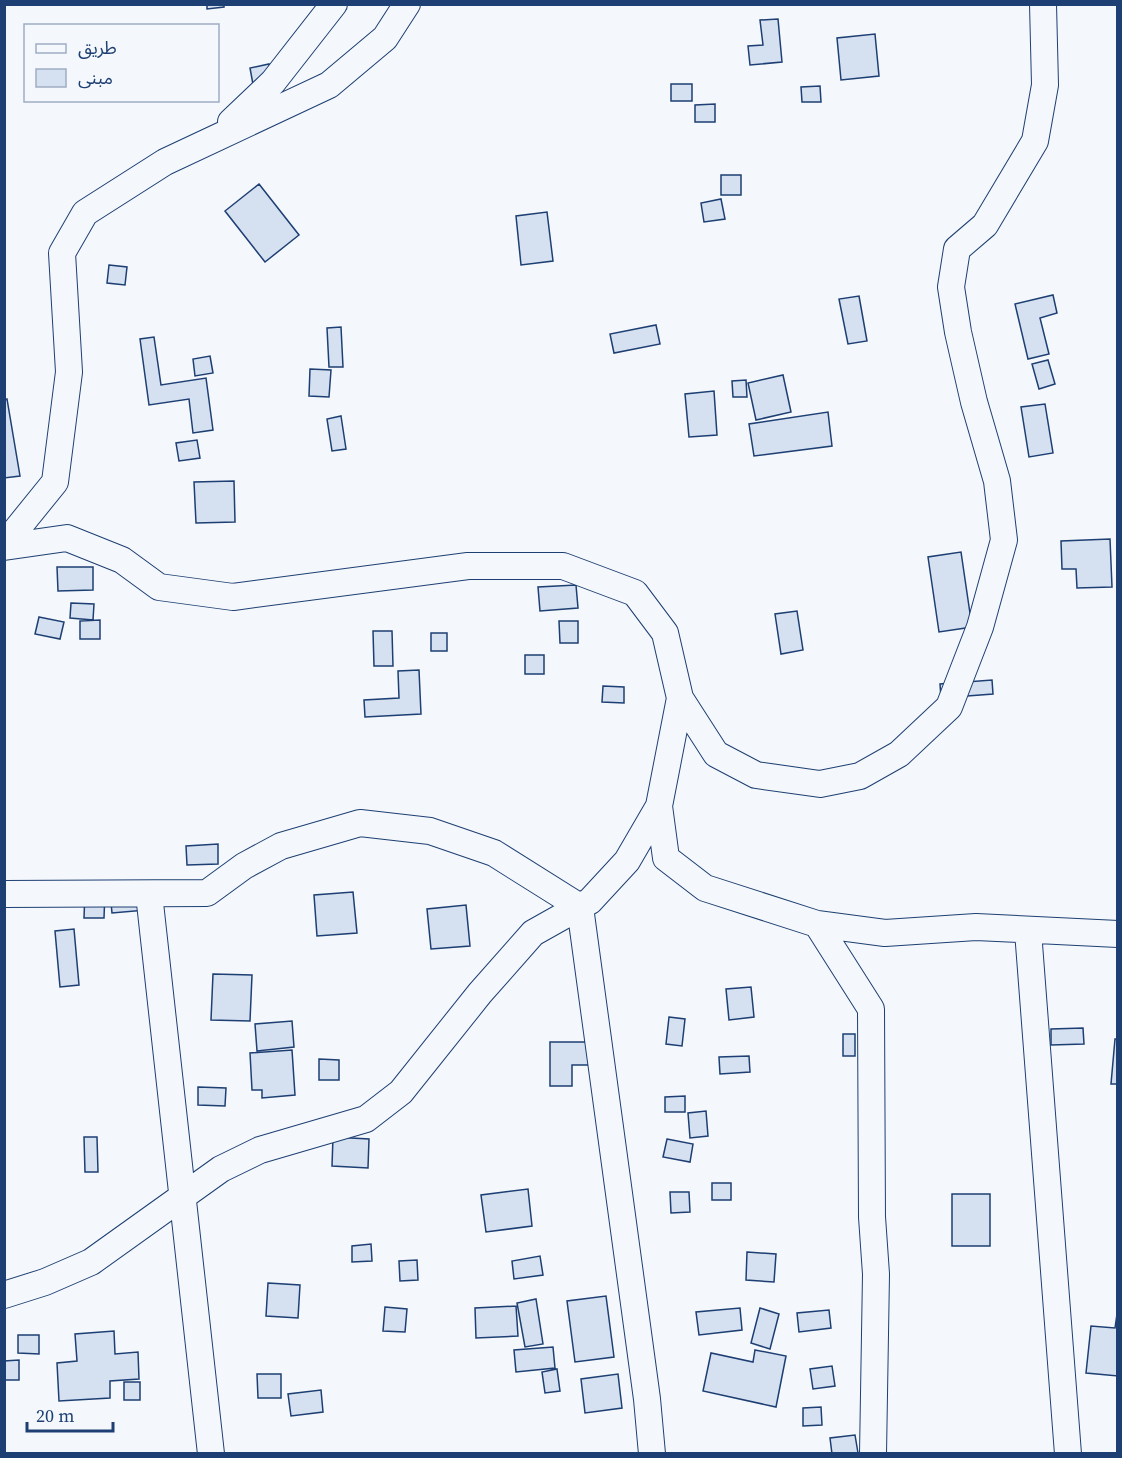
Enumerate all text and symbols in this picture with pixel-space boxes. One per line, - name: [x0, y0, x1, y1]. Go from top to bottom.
- legend: [24, 24, 219, 102]
- text: طريق: [78, 35, 117, 60]
- text: مبنى: [78, 65, 113, 90]
- scale bar: [27, 1395, 112, 1433]
- text: 20 m: [36, 1403, 74, 1428]

